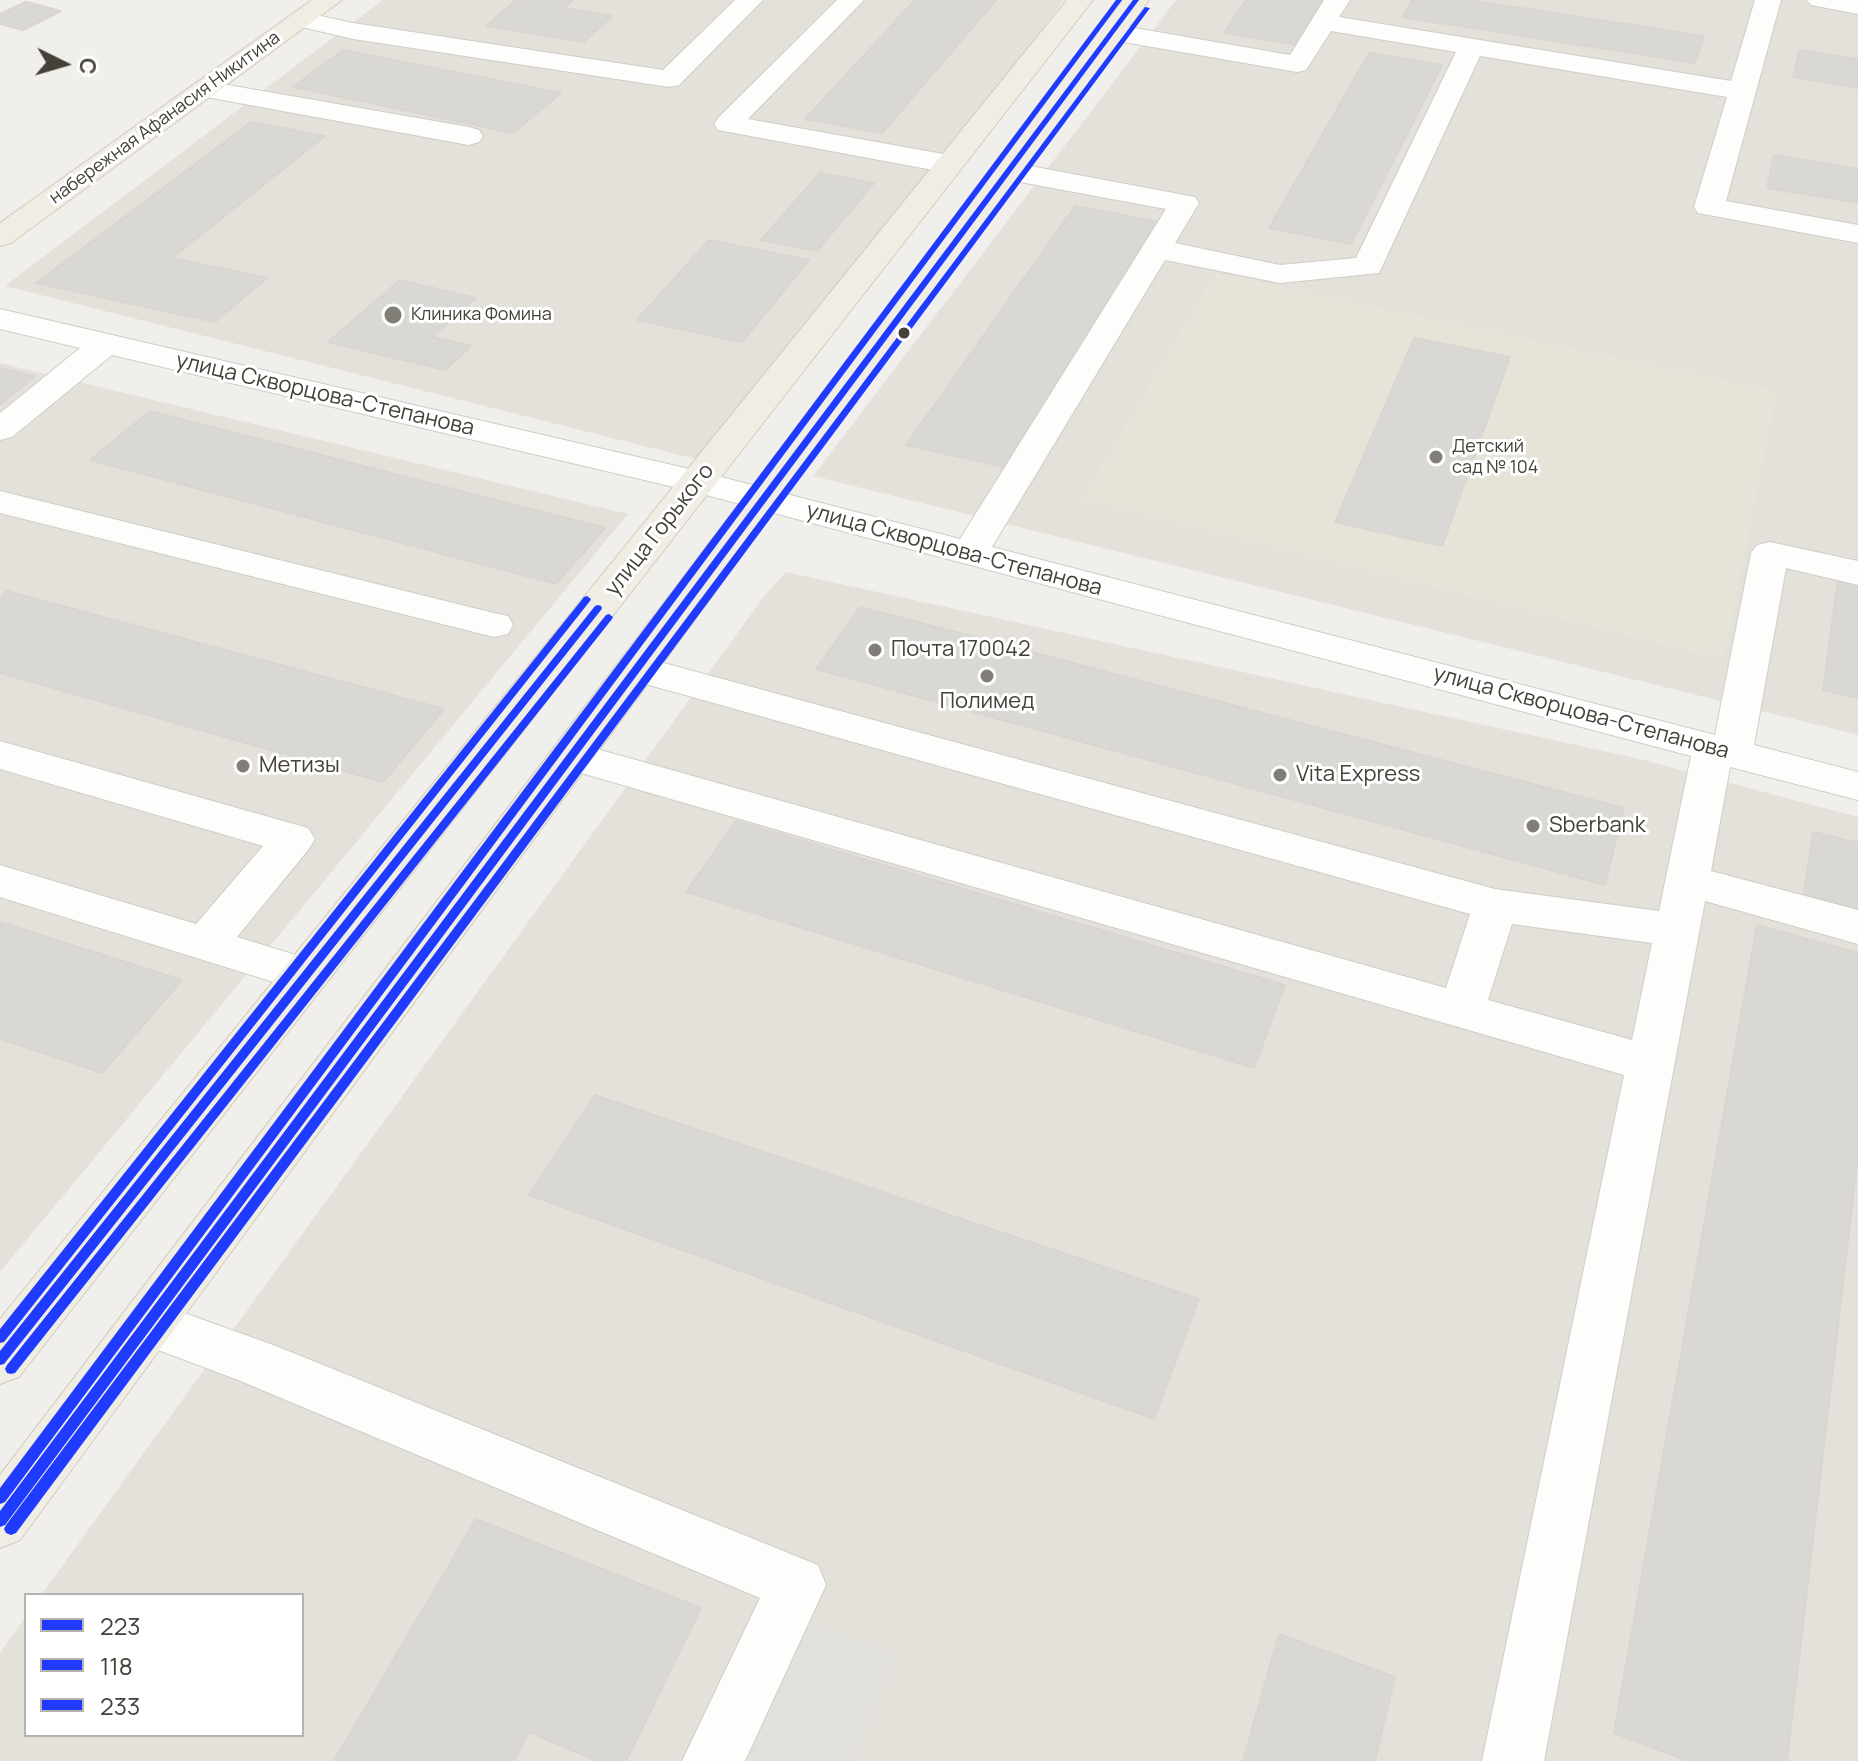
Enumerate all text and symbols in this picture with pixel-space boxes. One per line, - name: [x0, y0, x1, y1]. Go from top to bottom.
- north arrow: [24, 24, 104, 104]
- street label: набережная Афанасия Никитина: [46, 27, 284, 209]
- text: С: [72, 57, 104, 75]
- marker: Клиника Фомина: [382, 304, 404, 326]
- place label: Клиника Фомина: [411, 304, 552, 326]
- unlabelled marker: [896, 325, 912, 341]
- street label: улица Скворцова-Степанова: [173, 348, 477, 442]
- place label: Детский сад № 104: [1452, 436, 1538, 478]
- marker: Детский сад № 104: [1427, 448, 1445, 466]
- street label: улица Горького: [600, 458, 720, 602]
- street label: улица Скворцова-Степанова: [803, 498, 1105, 602]
- place label: Почта 170042: [891, 637, 1030, 663]
- marker: Почта 170042: [866, 641, 884, 659]
- street label: улица Скворцова-Степанова: [1430, 661, 1732, 765]
- marker: Полимед: [978, 667, 996, 685]
- place label: Полимед: [940, 689, 1034, 715]
- place label: Метизы: [259, 753, 340, 779]
- marker: Метизы: [234, 757, 252, 775]
- place label: Vita Express: [1296, 762, 1420, 788]
- marker: Vita Express: [1271, 766, 1289, 784]
- place label: Sberbank: [1549, 813, 1646, 839]
- marker: Sberbank: [1524, 817, 1542, 835]
- legend: [24, 1593, 304, 1737]
- text: 223: [100, 1609, 141, 1642]
- text: 118: [100, 1649, 133, 1682]
- text: 233: [100, 1689, 140, 1722]

